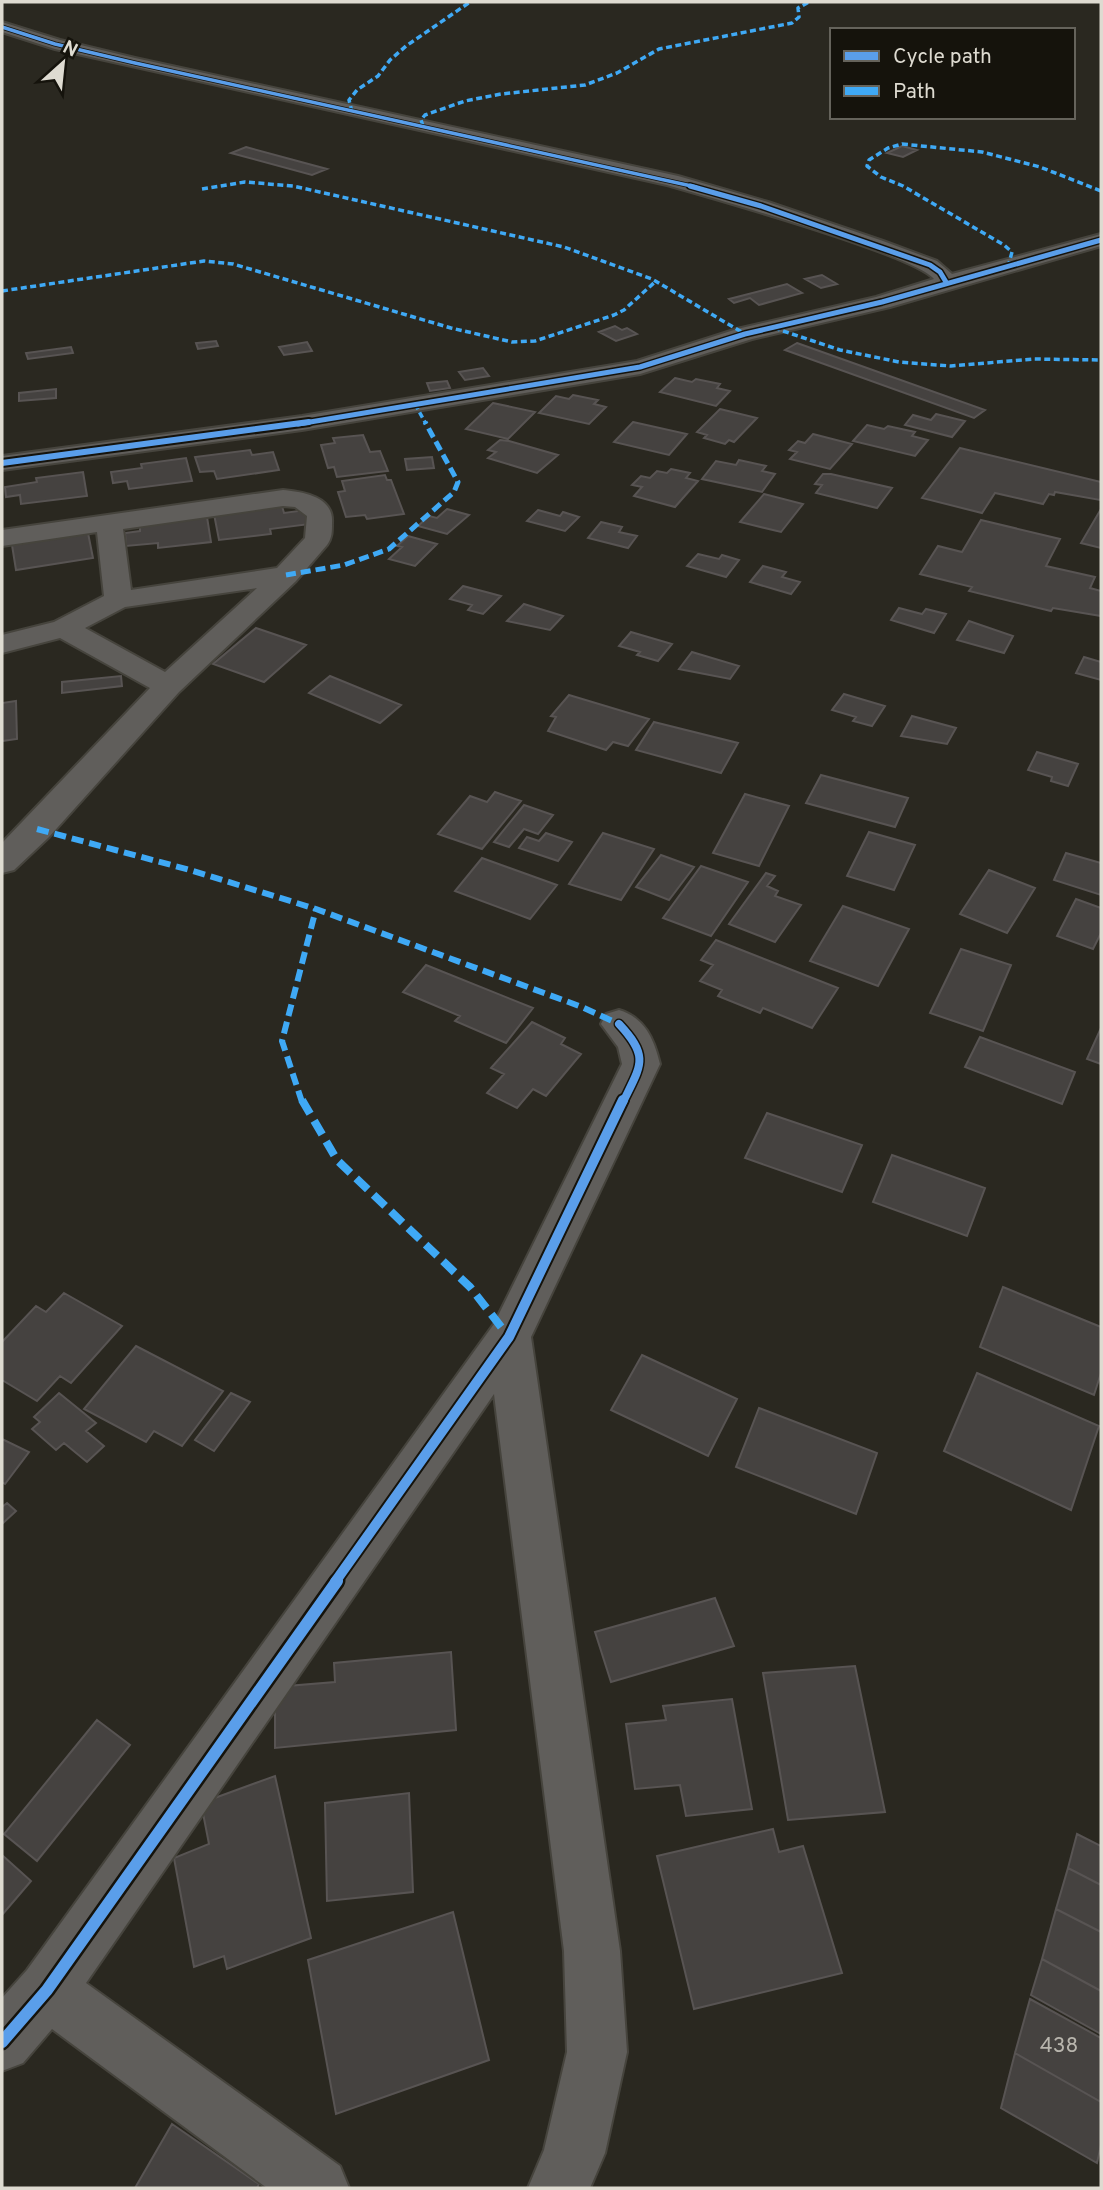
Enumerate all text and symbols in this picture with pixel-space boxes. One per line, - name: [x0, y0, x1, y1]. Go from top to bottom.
- north arrow: [28, 28, 98, 98]
- legend: [830, 28, 1075, 119]
- text: N: [58, 36, 81, 63]
- text: Cycle path: [893, 44, 992, 71]
- text: Path: [893, 79, 936, 106]
- house number: 438: [1040, 2033, 1078, 2060]

